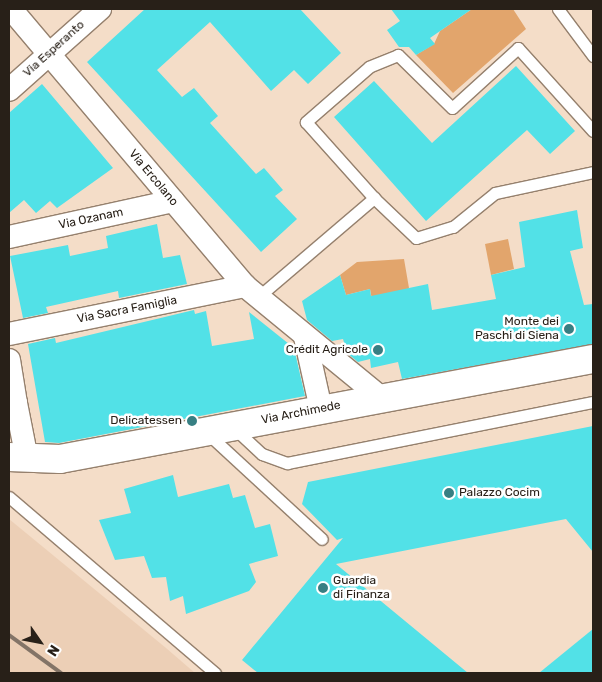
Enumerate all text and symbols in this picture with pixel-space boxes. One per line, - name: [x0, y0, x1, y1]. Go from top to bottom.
- street label: Via Esperanto: [20, 18, 88, 80]
- street label: Via Ercolano: [125, 147, 181, 209]
- street label: Via Ozanam: [57, 205, 125, 233]
- street label: Via Sacra Famiglia: [76, 293, 178, 327]
- place label: Monte dei Paschi di Siena: [475, 315, 559, 343]
- marker: Monte dei Paschi di Siena: [563, 323, 575, 335]
- place label: Crédit Agricole: [285, 343, 368, 357]
- marker: Crédit Agricole: [372, 344, 384, 356]
- street label: Via Archimede: [260, 398, 342, 428]
- place label: Delicatessen: [110, 414, 182, 428]
- marker: Delicatessen: [186, 415, 198, 427]
- place label: Palazzo Cocim: [459, 486, 540, 500]
- marker: Palazzo Cocim: [443, 487, 455, 499]
- place label: Guardia di Finanza: [333, 574, 390, 602]
- marker: Guardia di Finanza: [317, 582, 329, 594]
- north arrow: [15, 617, 65, 667]
- text: N: [43, 642, 63, 659]

